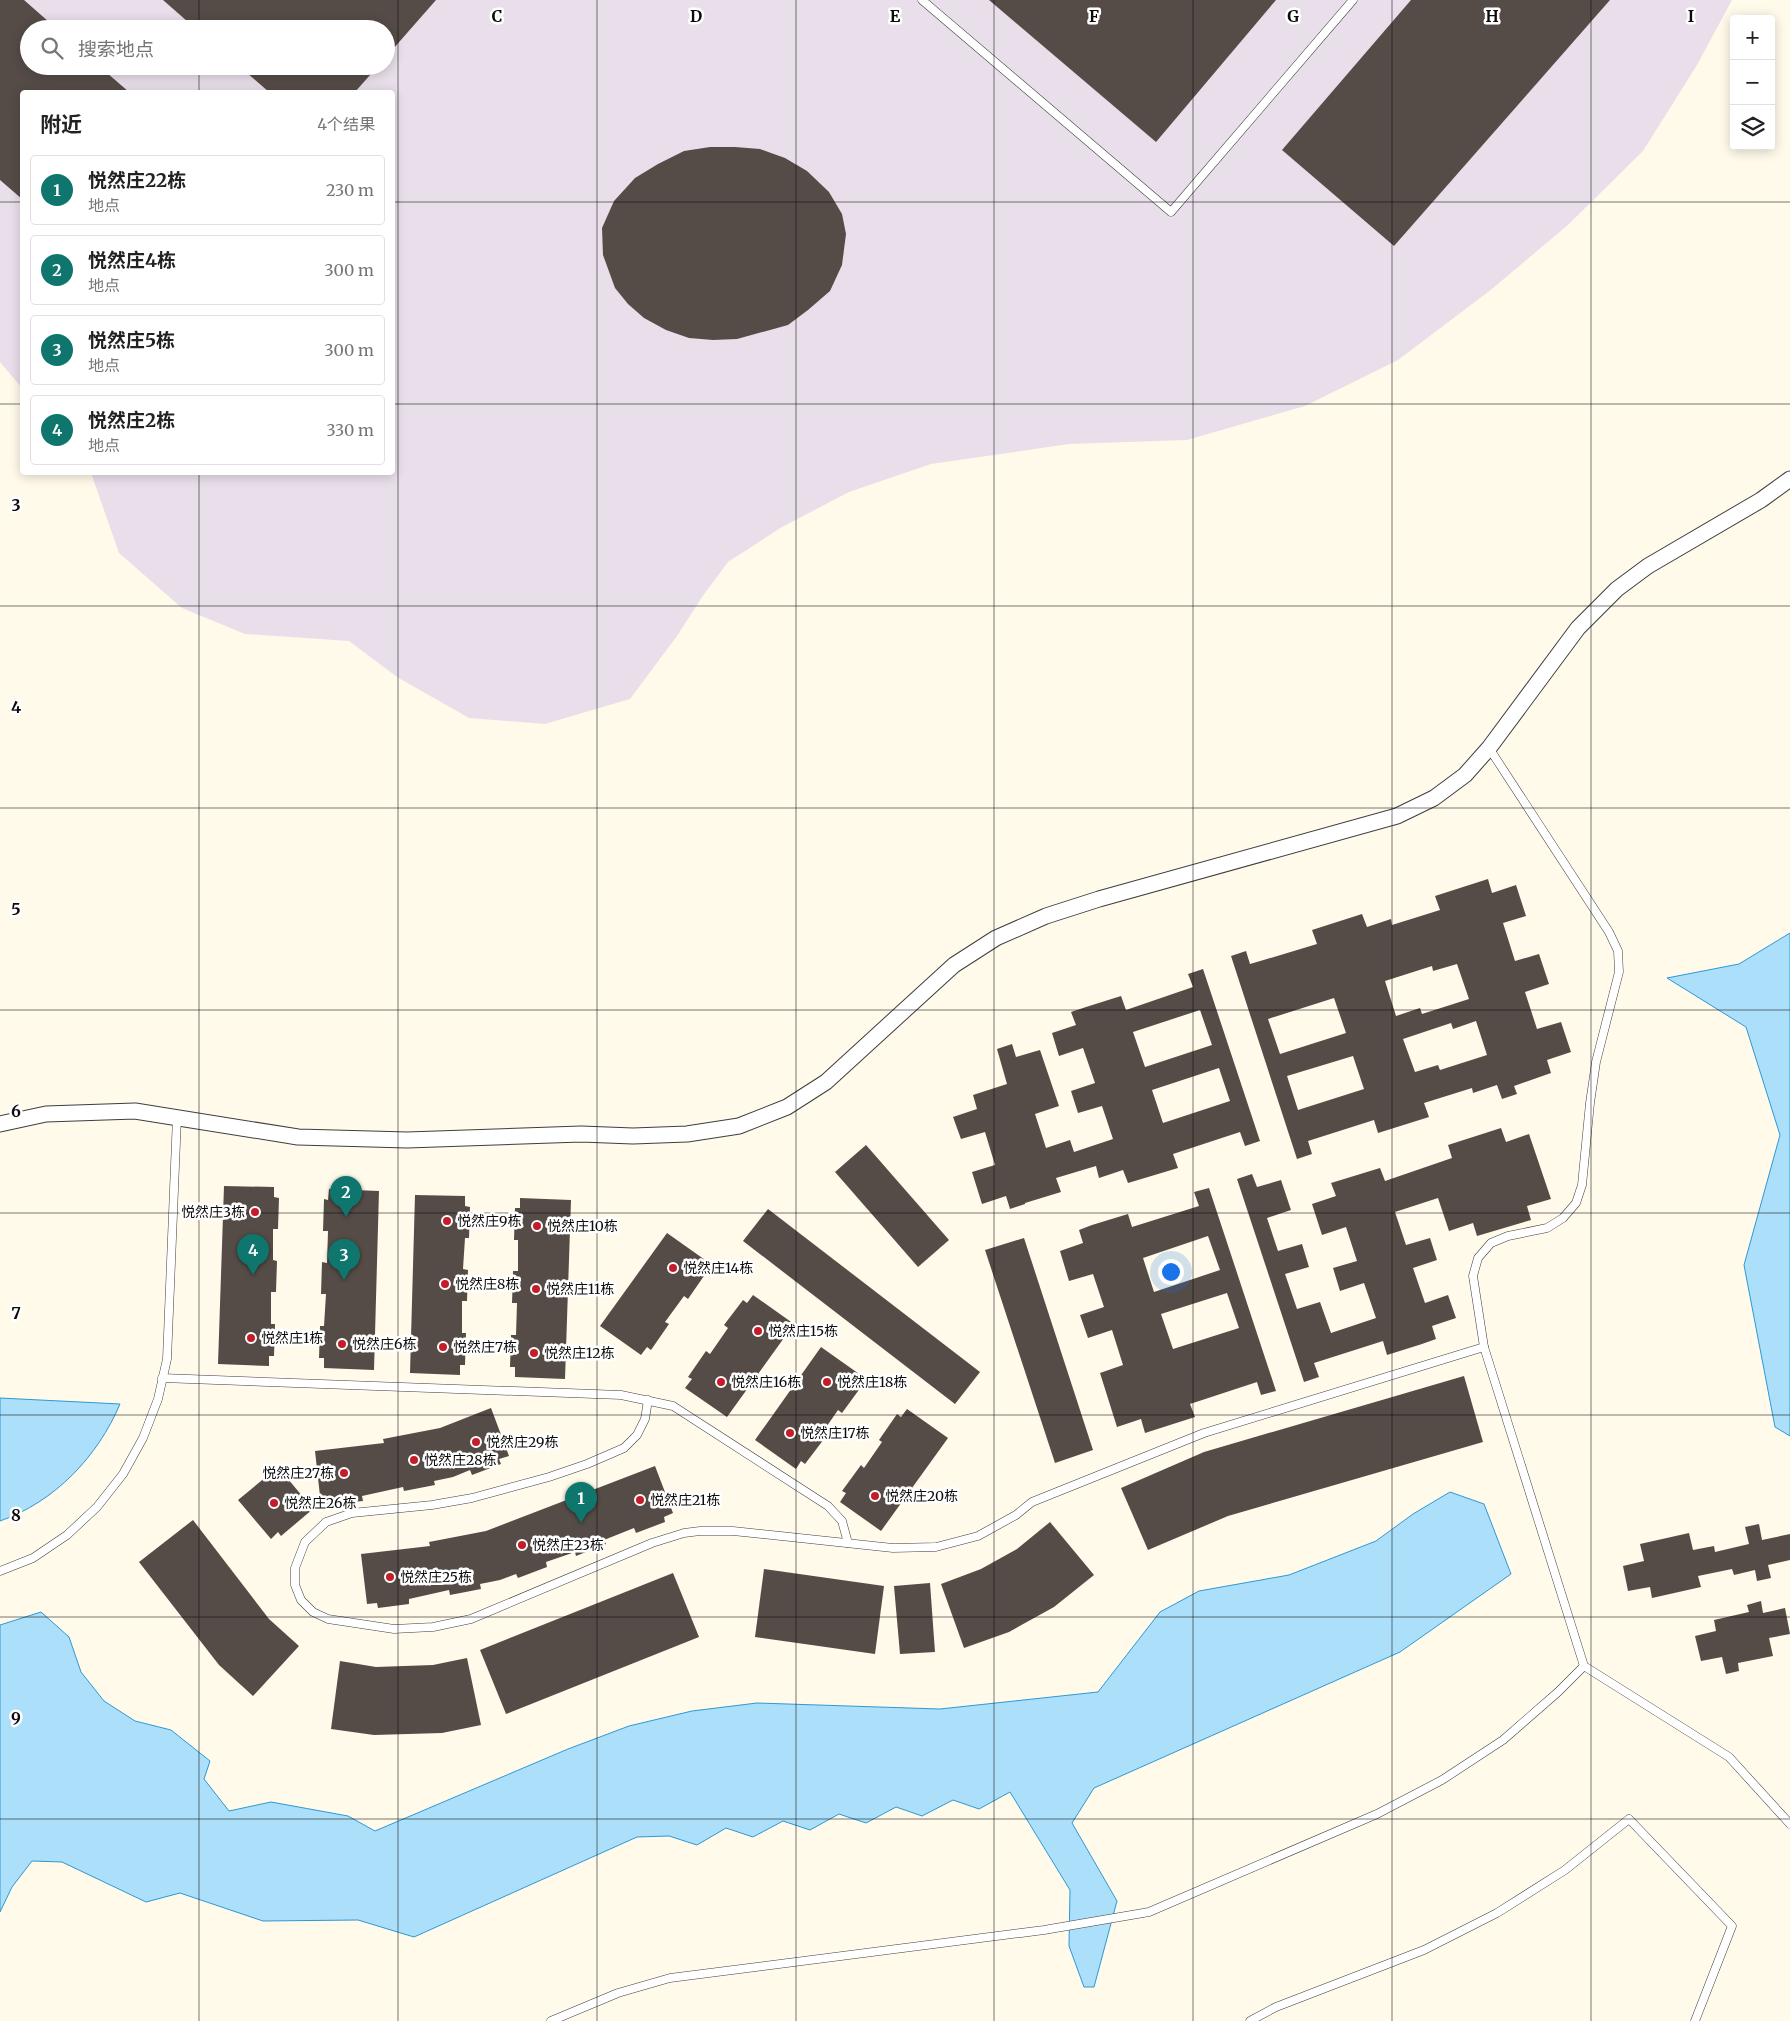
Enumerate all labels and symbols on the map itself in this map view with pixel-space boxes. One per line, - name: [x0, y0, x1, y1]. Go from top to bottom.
- text: C: [492, 6, 502, 26]
- text: D: [690, 6, 702, 26]
- text: E: [890, 6, 901, 26]
- text: F: [1089, 6, 1099, 26]
- text: G: [1287, 6, 1299, 26]
- text: H: [1485, 6, 1499, 26]
- text: I: [1688, 6, 1694, 26]
- text: 3: [11, 495, 21, 515]
- text: 4: [11, 697, 21, 717]
- text: 5: [11, 899, 21, 919]
- text: 6: [11, 1101, 21, 1121]
- pin: 2: [330, 1176, 362, 1217]
- place label: 悦然庄3栋: [181, 1203, 245, 1221]
- marker: 悦然庄3栋: [249, 1206, 261, 1218]
- place label: 悦然庄9栋: [457, 1212, 521, 1230]
- marker: 悦然庄9栋: [441, 1215, 453, 1227]
- place label: 悦然庄10栋: [547, 1217, 618, 1235]
- marker: 悦然庄10栋: [531, 1220, 543, 1232]
- pin: 4: [237, 1234, 269, 1275]
- pin: 3: [328, 1239, 360, 1280]
- place label: 悦然庄14栋: [683, 1259, 753, 1277]
- your location: [1158, 1259, 1184, 1285]
- marker: 悦然庄14栋: [667, 1262, 679, 1274]
- place label: 悦然庄8栋: [455, 1275, 519, 1293]
- marker: 悦然庄8栋: [439, 1278, 451, 1290]
- place label: 悦然庄11栋: [546, 1280, 614, 1298]
- marker: 悦然庄11栋: [530, 1283, 542, 1295]
- text: 7: [11, 1303, 21, 1323]
- place label: 悦然庄15栋: [768, 1322, 838, 1340]
- marker: 悦然庄15栋: [752, 1325, 764, 1337]
- place label: 悦然庄1栋: [261, 1329, 323, 1347]
- marker: 悦然庄1栋: [245, 1332, 257, 1344]
- place label: 悦然庄6栋: [352, 1335, 416, 1353]
- marker: 悦然庄6栋: [336, 1338, 348, 1350]
- place label: 悦然庄7栋: [453, 1338, 517, 1356]
- marker: 悦然庄7栋: [437, 1341, 449, 1353]
- place label: 悦然庄12栋: [544, 1344, 614, 1362]
- marker: 悦然庄12栋: [528, 1347, 540, 1359]
- place label: 悦然庄16栋: [731, 1373, 801, 1391]
- place label: 悦然庄18栋: [837, 1373, 907, 1391]
- marker: 悦然庄16栋: [715, 1376, 727, 1388]
- marker: 悦然庄18栋: [821, 1376, 833, 1388]
- place label: 悦然庄17栋: [800, 1424, 870, 1442]
- marker: 悦然庄17栋: [784, 1427, 796, 1439]
- place label: 悦然庄29栋: [486, 1433, 558, 1451]
- marker: 悦然庄29栋: [470, 1436, 482, 1448]
- place label: 悦然庄28栋: [424, 1451, 496, 1469]
- marker: 悦然庄28栋: [408, 1454, 420, 1466]
- place label: 悦然庄27栋: [262, 1464, 334, 1482]
- marker: 悦然庄27栋: [338, 1467, 350, 1479]
- pin: 1: [565, 1482, 597, 1523]
- place label: 悦然庄20栋: [885, 1487, 958, 1505]
- marker: 悦然庄20栋: [869, 1490, 881, 1502]
- place label: 悦然庄21栋: [650, 1491, 720, 1509]
- place label: 悦然庄26栋: [284, 1494, 356, 1512]
- marker: 悦然庄21栋: [634, 1494, 646, 1506]
- marker: 悦然庄26栋: [268, 1497, 280, 1509]
- text: 8: [11, 1505, 21, 1525]
- place label: 悦然庄23栋: [532, 1536, 604, 1554]
- marker: 悦然庄23栋: [516, 1539, 528, 1551]
- place label: 悦然庄25栋: [400, 1568, 472, 1586]
- marker: 悦然庄25栋: [384, 1571, 396, 1583]
- text: 9: [11, 1708, 21, 1728]

